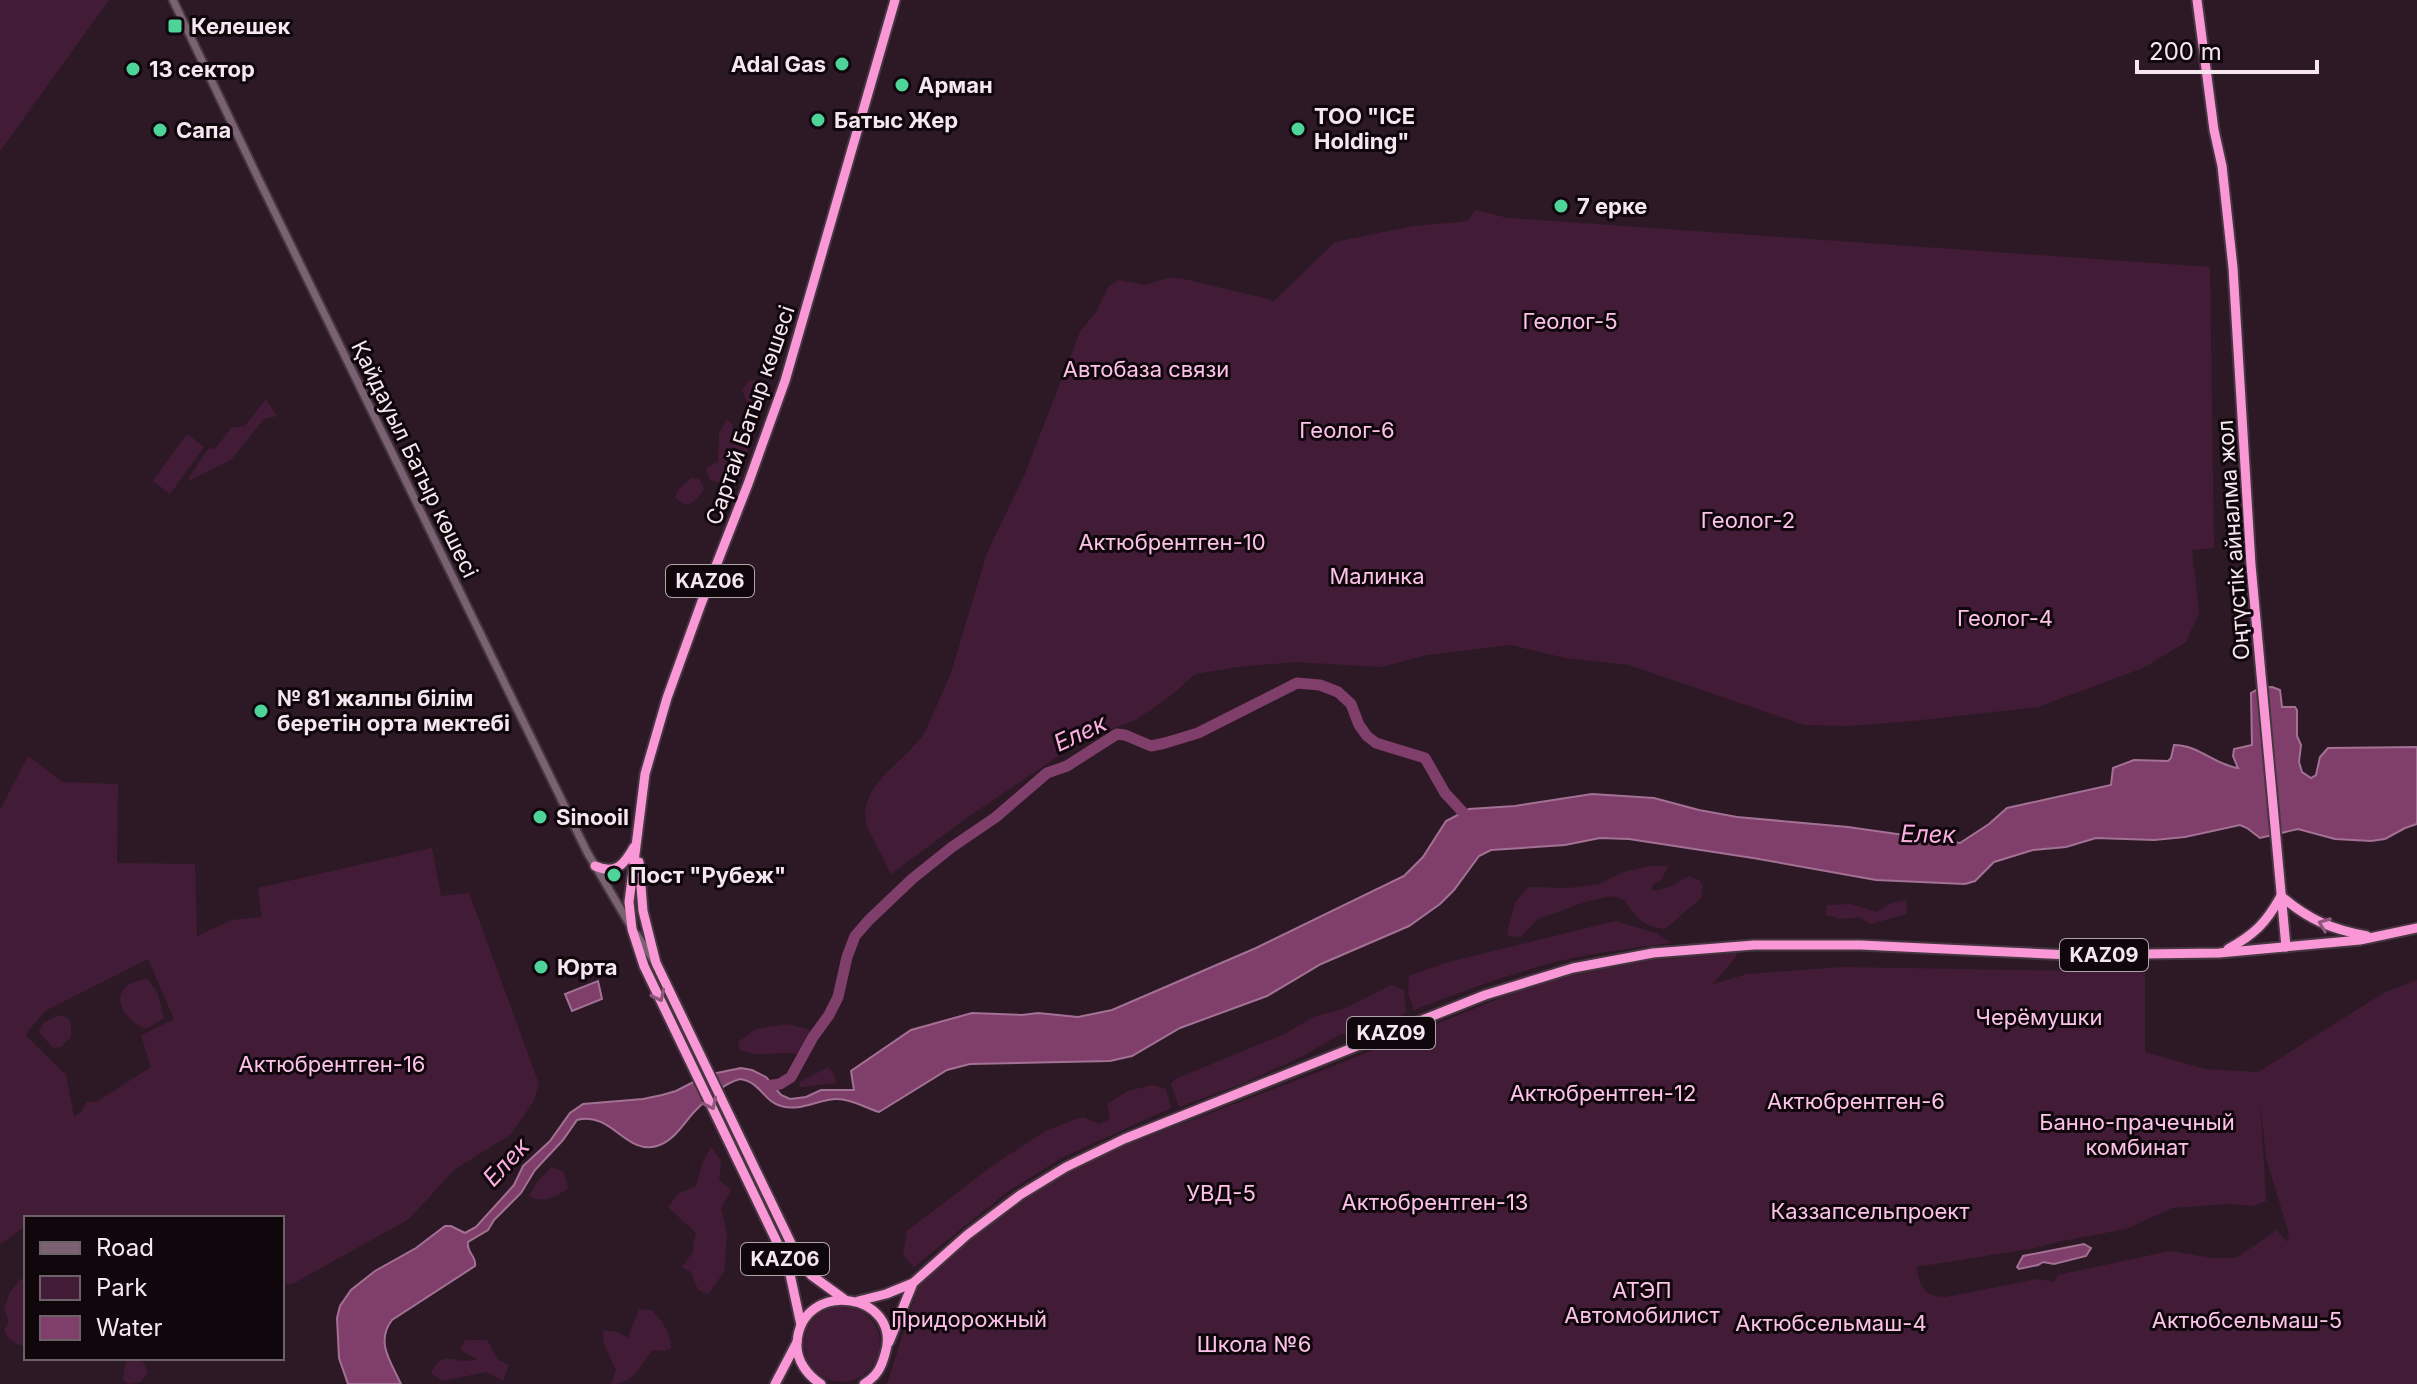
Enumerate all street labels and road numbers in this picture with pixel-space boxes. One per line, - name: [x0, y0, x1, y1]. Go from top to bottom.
- street label: Сартай Батыр көшесі: [700, 302, 800, 528]
- street label: Қайдауыл Батыр көшесі: [346, 336, 484, 582]
- street label: Оңтүстік айналма жол: [2212, 419, 2254, 661]
- road number: KАZ06: [666, 565, 754, 597]
- road number: KAZ09: [2060, 939, 2148, 971]
- road number: KAZ09: [1347, 1017, 1435, 1049]
- road number: KАZ06: [741, 1243, 829, 1275]

